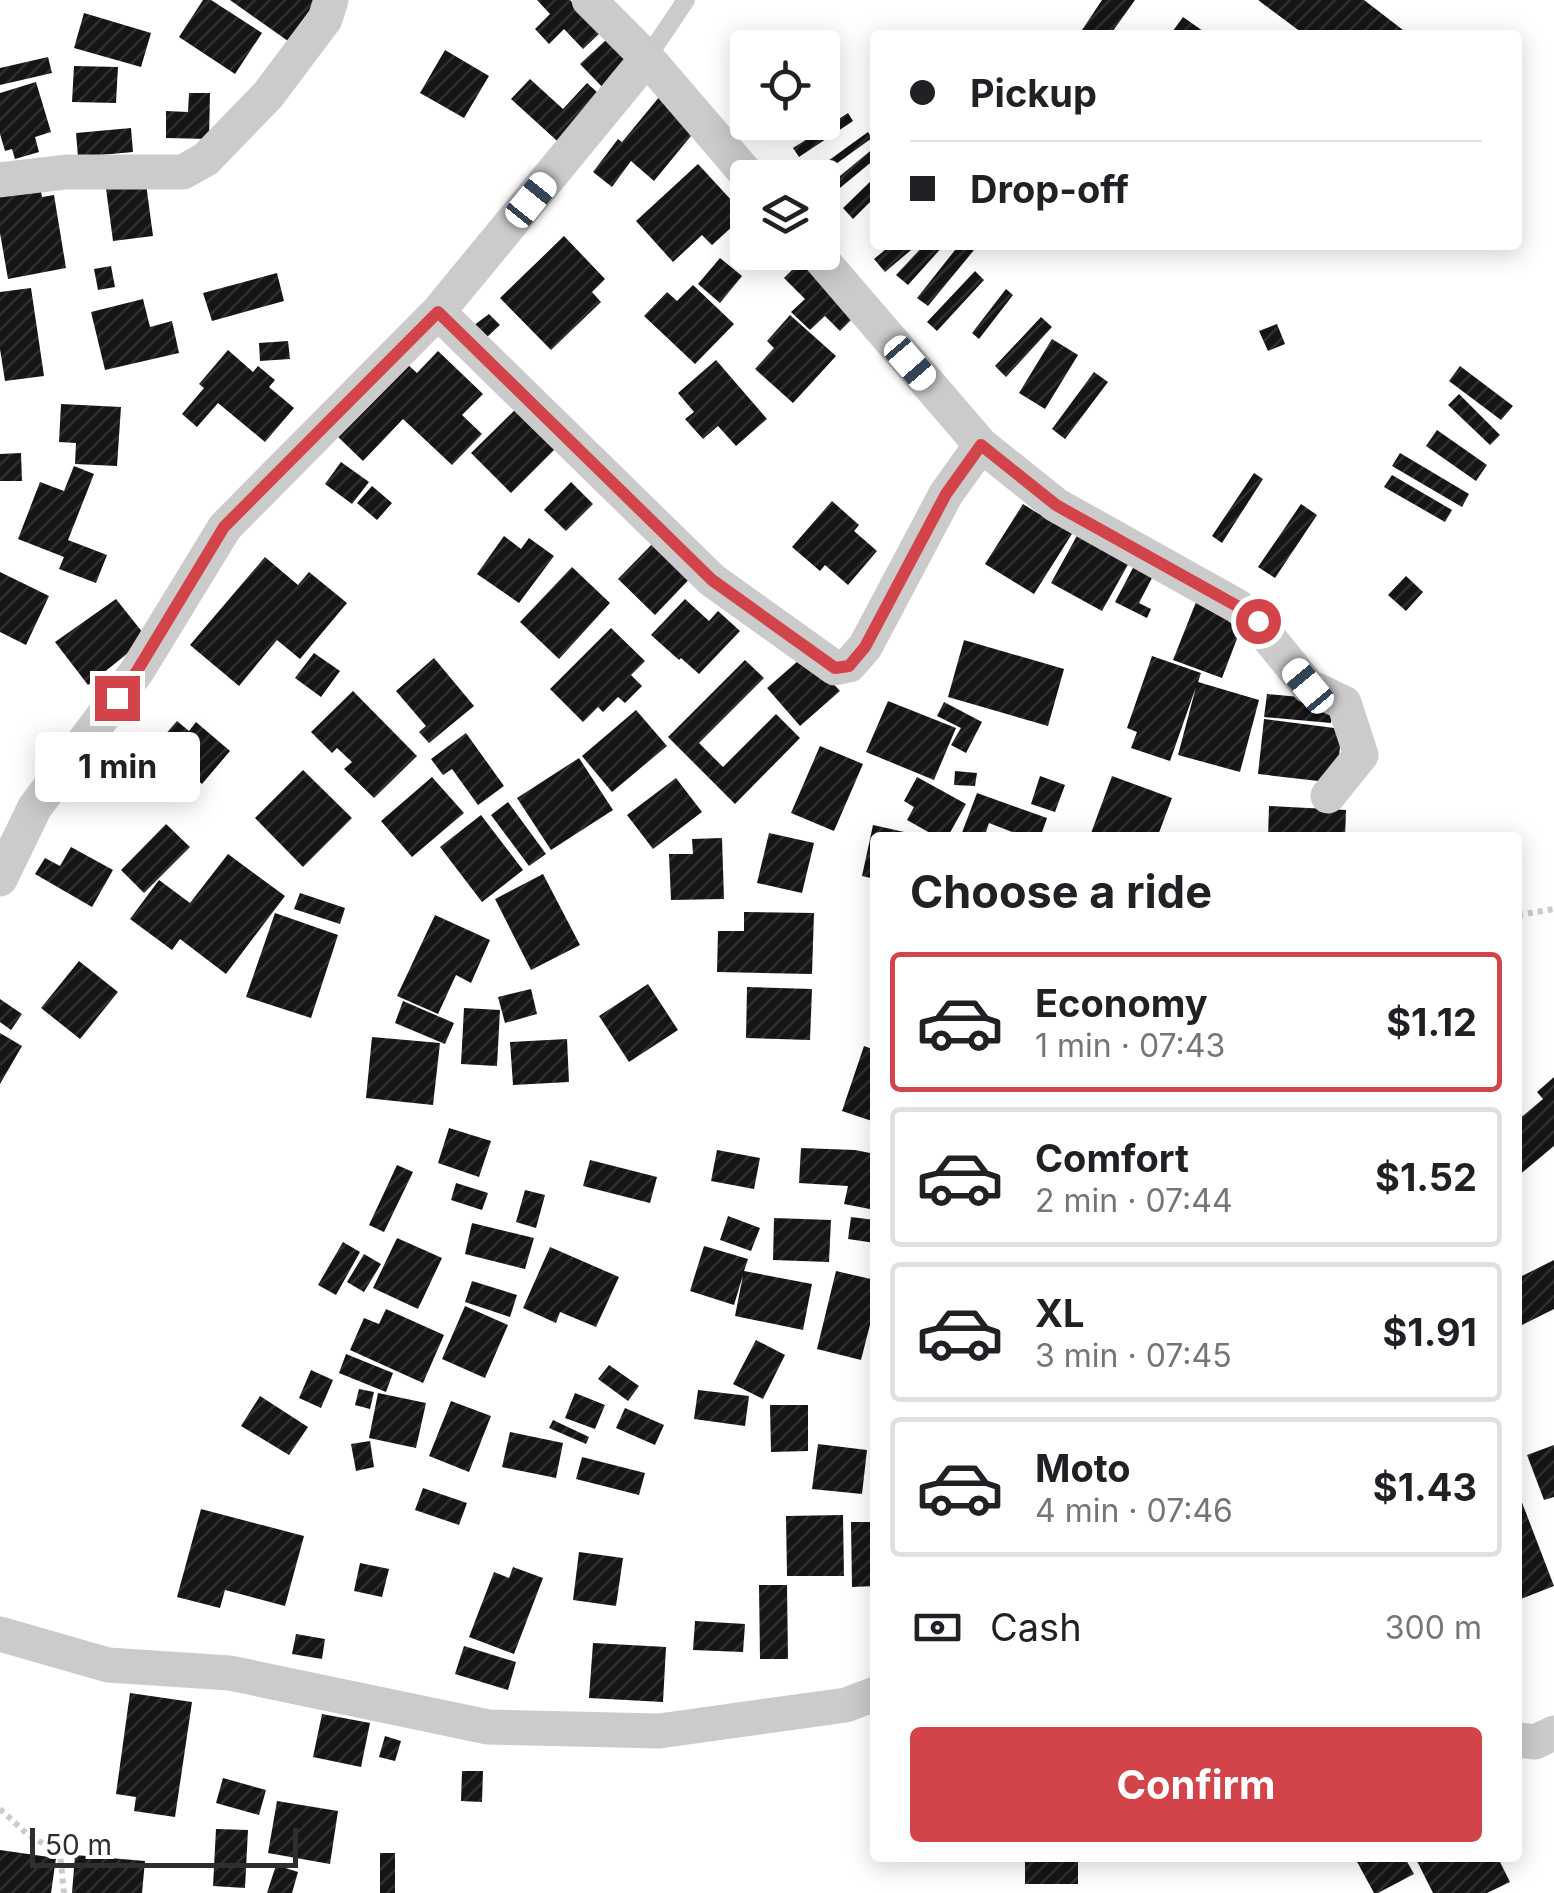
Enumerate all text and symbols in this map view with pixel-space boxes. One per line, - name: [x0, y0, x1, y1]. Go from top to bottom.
- map controls: [730, 30, 840, 270]
- button: locate: [730, 30, 840, 140]
- text: Pickup: [970, 70, 1097, 116]
- button: layers: [730, 160, 840, 270]
- text: Drop-off: [970, 166, 1129, 212]
- car: [500, 167, 562, 233]
- car: [879, 331, 941, 395]
- route start: [1236, 599, 1281, 644]
- car: [1277, 653, 1339, 719]
- route end: [95, 676, 140, 721]
- callout: 1 min: [34, 733, 200, 803]
- text: 1 min: [78, 747, 157, 786]
- text: Choose a ride: [910, 864, 1212, 919]
- icon: car: [915, 977, 1005, 1067]
- text: Economy: [1035, 980, 1208, 1026]
- text: $1.12: [1386, 999, 1477, 1045]
- text: 1 min · 07:43: [1035, 1026, 1225, 1065]
- icon: car: [915, 1132, 1005, 1222]
- text: Comfort: [1035, 1135, 1189, 1181]
- text: $1.52: [1375, 1154, 1477, 1200]
- text: 2 min · 07:44: [1035, 1181, 1233, 1220]
- icon: car: [915, 1287, 1005, 1377]
- text: XL: [1035, 1290, 1085, 1336]
- text: $1.91: [1382, 1309, 1477, 1355]
- text: 3 min · 07:45: [1035, 1336, 1232, 1375]
- icon: car: [915, 1442, 1005, 1532]
- text: Moto: [1035, 1445, 1131, 1491]
- text: $1.43: [1373, 1464, 1477, 1510]
- text: 4 min · 07:46: [1035, 1491, 1233, 1530]
- icon: cash: [910, 1600, 965, 1655]
- text: Cash: [990, 1604, 1082, 1650]
- text: 300 m: [1385, 1608, 1482, 1647]
- button: Confirm: [910, 1727, 1482, 1842]
- scale bar: [30, 1823, 298, 1868]
- text: 50 m: [45, 1828, 112, 1862]

